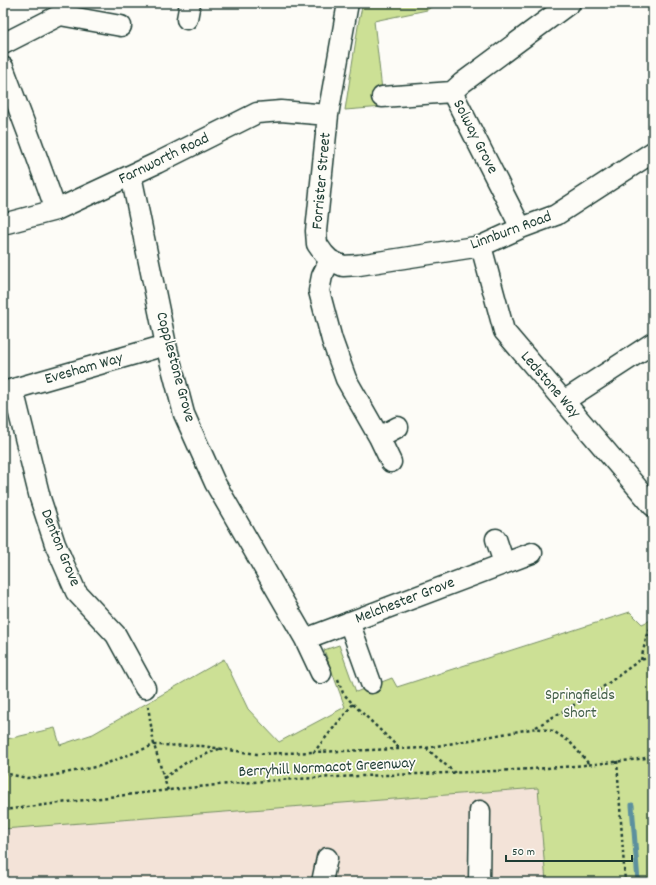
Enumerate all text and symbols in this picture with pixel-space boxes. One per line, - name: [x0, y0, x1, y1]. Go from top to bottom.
- street label: Solway Grove: [446, 96, 504, 178]
- street label: Farnworth Road: [115, 127, 213, 191]
- street label: Forrister Street: [306, 131, 338, 230]
- street label: Linnburn Road: [467, 206, 555, 256]
- street label: Copplestone Grove: [149, 309, 201, 425]
- street label: Ledstone Way: [514, 346, 586, 424]
- street label: Evesham Way: [42, 347, 126, 391]
- street label: Denton Grove: [34, 506, 86, 590]
- street label: Melchester Grove: [352, 571, 458, 631]
- park label: Springfields Short: [545, 684, 615, 725]
- street label: Berryhill Normacot Greenway: [238, 752, 416, 784]
- scale bar: [506, 837, 632, 863]
- text: 50 m: [512, 844, 535, 861]

